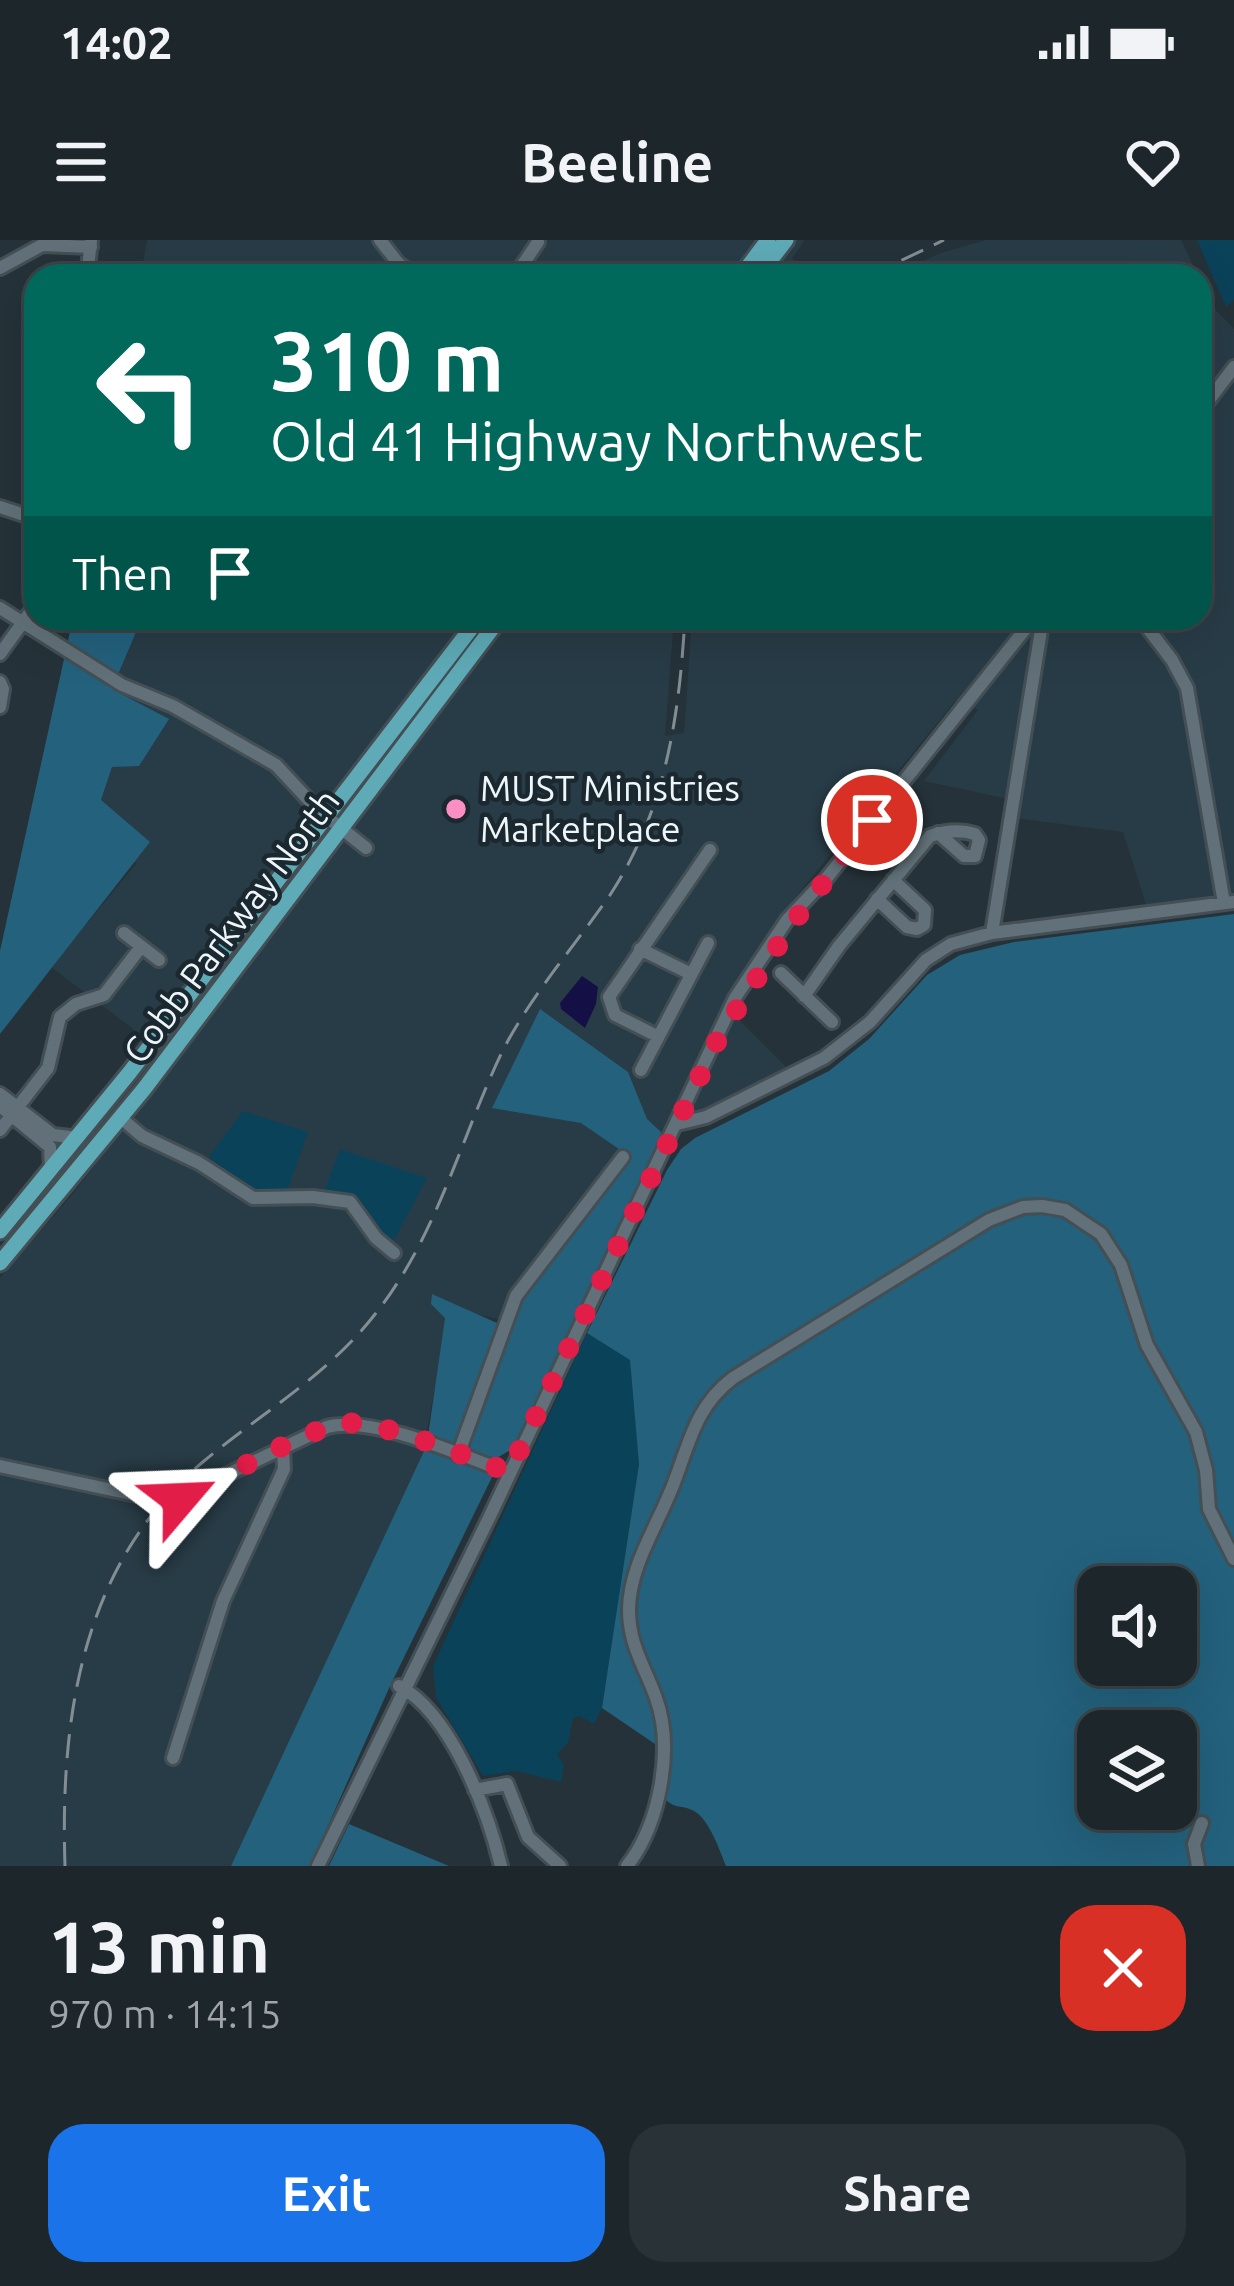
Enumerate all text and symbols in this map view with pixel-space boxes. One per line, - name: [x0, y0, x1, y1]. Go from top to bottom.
- text: 14:02: [60, 17, 173, 68]
- icon: menu: [48, 129, 114, 195]
- icon: heart: [1120, 129, 1186, 195]
- text: Beeline: [521, 132, 713, 192]
- icon: left: [72, 312, 228, 468]
- text: 310 m: [270, 313, 504, 407]
- text: Old 41 Highway Northwest: [270, 411, 923, 471]
- icon: arrive: [197, 540, 263, 606]
- text: Then: [72, 548, 173, 599]
- place label: MUST Ministries Marketplace: [480, 767, 740, 849]
- pin: [821, 769, 923, 871]
- street label: Cobb Parkway North: [114, 781, 347, 1071]
- icon: arrive: [839, 787, 905, 853]
- marker: MUST Ministries Marketplace: [443, 796, 469, 822]
- position arrow: [117, 1436, 243, 1562]
- map controls: [1077, 1566, 1197, 1830]
- button: sound: [1077, 1566, 1197, 1686]
- button: layers: [1077, 1710, 1197, 1830]
- button: close: [1060, 1905, 1186, 2031]
- text: 13 min: [48, 1906, 270, 1987]
- text: 970 m · 14:15: [48, 1992, 282, 2035]
- button: Exit: [48, 2124, 605, 2262]
- button: Share: [629, 2124, 1186, 2262]

